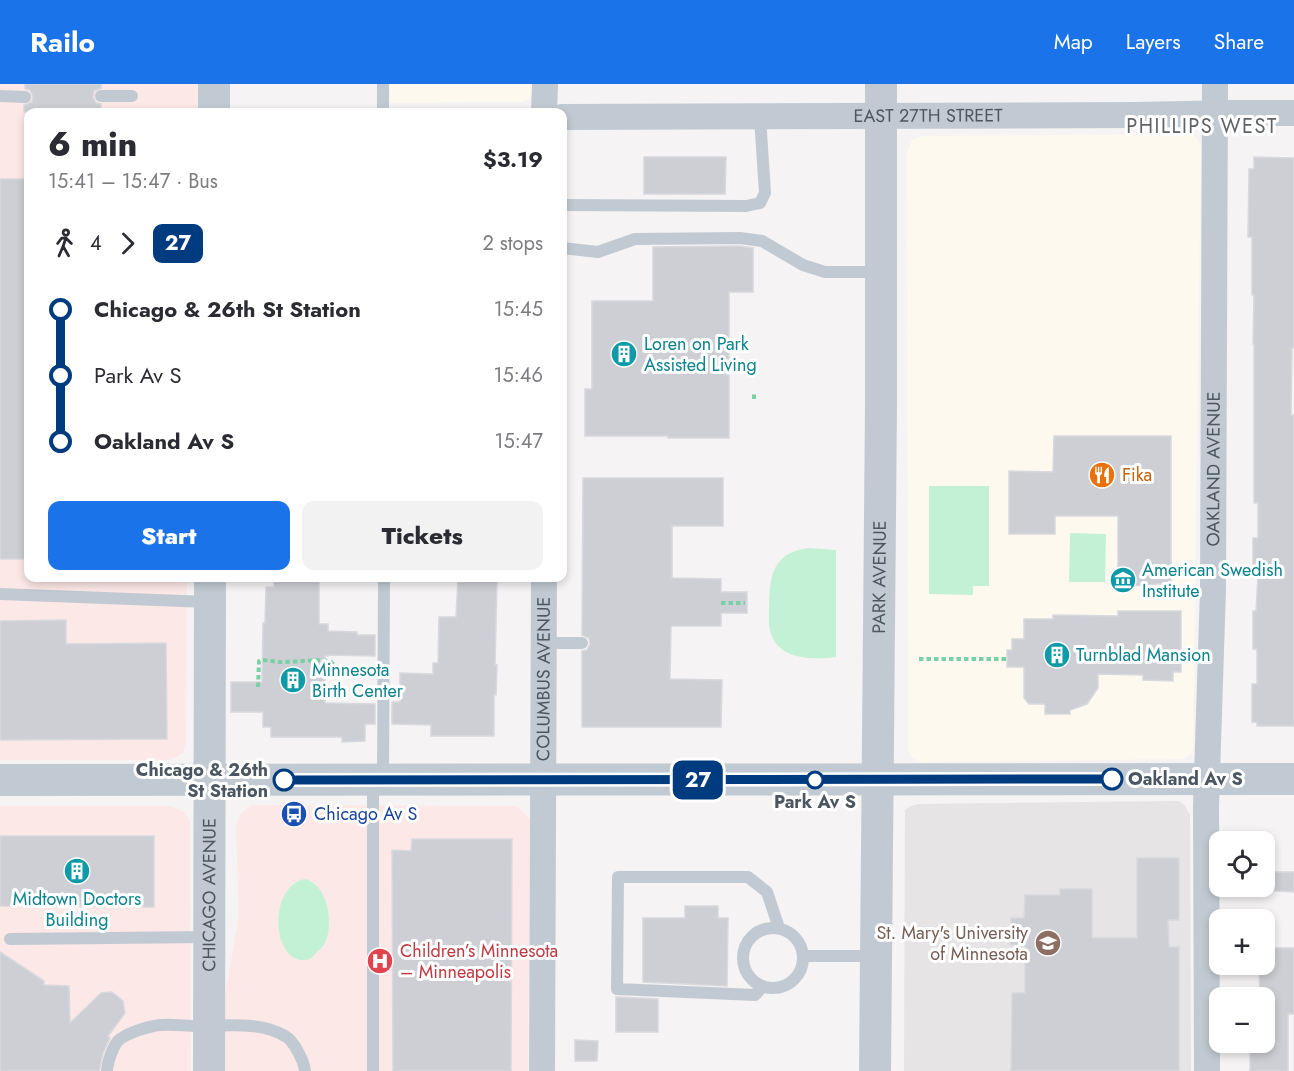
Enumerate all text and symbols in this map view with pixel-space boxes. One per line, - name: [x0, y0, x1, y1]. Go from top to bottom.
- text: Railo: [30, 22, 95, 63]
- text: Map: [1054, 27, 1093, 57]
- text: Layers: [1126, 27, 1181, 57]
- text: Share: [1214, 27, 1264, 57]
- street label: EAST 27TH STREET: [853, 102, 1003, 129]
- district label: PHILLIPS WEST: [1126, 112, 1278, 141]
- text: 6 min: [48, 121, 137, 168]
- text: $3.19: [483, 143, 543, 175]
- text: 15:41 – 15:47 · Bus: [48, 167, 218, 196]
- icon: walk: [48, 227, 81, 260]
- icon: forward: [111, 227, 144, 260]
- text: 27: [165, 228, 191, 258]
- text: 4: [90, 229, 102, 258]
- text: 2 stops: [482, 229, 543, 258]
- text: Chicago & 26th St Station: [94, 293, 361, 325]
- text: 15:45: [494, 295, 543, 324]
- place label: Loren on Park Assisted Living: [644, 331, 757, 378]
- building icon: Loren on Park Assisted Living: [609, 339, 639, 369]
- text: Park Av S: [94, 359, 182, 391]
- text: 15:46: [494, 361, 543, 390]
- street label: OAKLAND AVENUE: [1200, 392, 1227, 547]
- text: Oakland Av S: [94, 425, 234, 457]
- text: 15:47: [495, 427, 543, 456]
- restaurant icon: Fika: [1087, 460, 1117, 490]
- place label: Fika: [1122, 462, 1152, 488]
- button: Start: [48, 501, 290, 570]
- button: Tickets: [302, 501, 543, 570]
- street label: PARK AVENUE: [866, 520, 893, 634]
- place label: American Swedish Institute: [1142, 557, 1283, 604]
- museum icon: American Swedish Institute: [1108, 565, 1138, 595]
- street label: COLUMBUS AVENUE: [530, 597, 557, 761]
- building icon: Turnblad Mansion: [1042, 640, 1072, 670]
- place label: Turnblad Mansion: [1076, 642, 1211, 668]
- place label: Minnesota Birth Center: [312, 657, 404, 704]
- building icon: Minnesota Birth Center: [278, 665, 308, 695]
- place label: Chicago & 26th St Station: [136, 757, 268, 804]
- line badge: 27: [671, 760, 725, 800]
- text: 27: [685, 765, 711, 795]
- place label: Oakland Av S: [1128, 766, 1243, 792]
- marker: Oakland Av S: [1101, 768, 1123, 790]
- marker: Chicago & 26th St Station: [273, 769, 295, 791]
- marker: Park Av S: [806, 771, 824, 789]
- place label: Park Av S: [774, 789, 856, 815]
- bus stop icon: Chicago Av S: [279, 799, 309, 829]
- place label: Chicago Av S: [314, 801, 418, 827]
- street label: CHICAGO AVENUE: [196, 818, 223, 972]
- map controls: [1209, 831, 1275, 1053]
- button: locate: [1209, 831, 1275, 897]
- building icon: Midtown Doctors Building: [62, 856, 92, 886]
- place label: Midtown Doctors Building: [13, 886, 141, 933]
- button: +: [1209, 909, 1275, 975]
- place label: St. Mary's University of Minnesota: [876, 920, 1028, 967]
- school or university icon: St. Mary's University of Minnesota: [1033, 928, 1063, 958]
- place label: Children’s Minnesota – Minneapolis: [400, 938, 558, 985]
- hospital icon: Children’s Minnesota – Minneapolis: [365, 946, 395, 976]
- button: −: [1209, 987, 1275, 1053]

